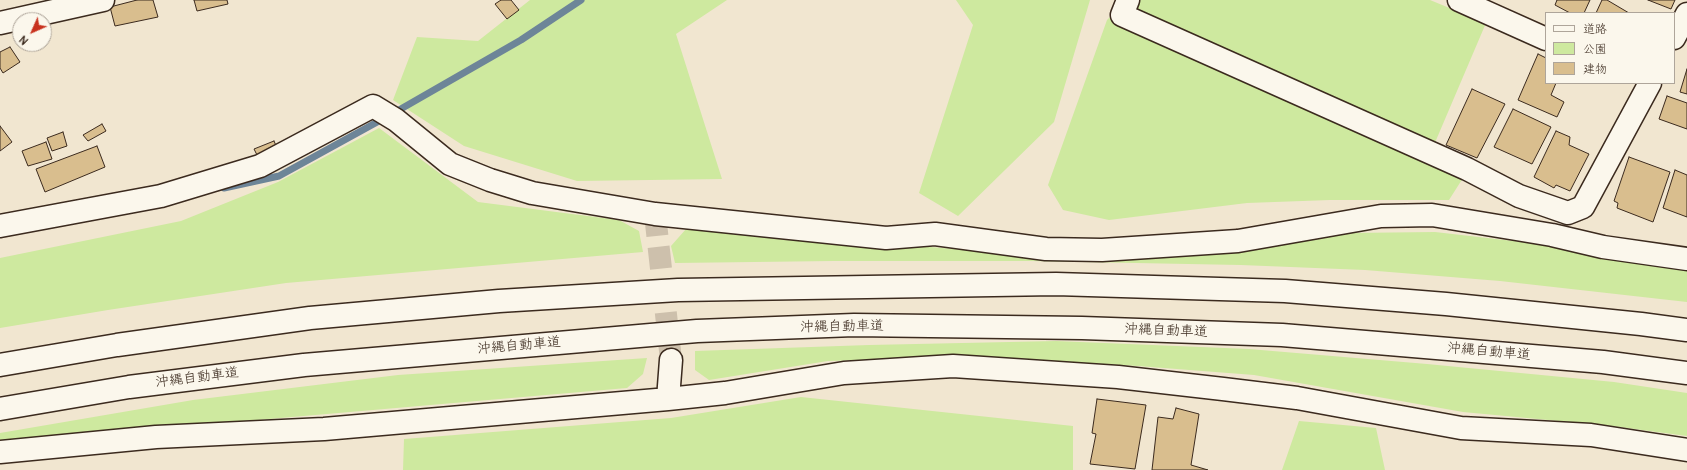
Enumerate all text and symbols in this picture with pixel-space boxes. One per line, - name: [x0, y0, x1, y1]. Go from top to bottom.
- north arrow: [12, 12, 52, 52]
- legend: [1545, 12, 1675, 84]
- text: 道路: [1583, 22, 1607, 37]
- text: N: [17, 33, 31, 47]
- text: 公園: [1583, 42, 1607, 57]
- text: 建物: [1583, 62, 1607, 77]
- street label: 沖縄自動車道: [800, 318, 884, 336]
- street label: 沖縄自動車道: [1124, 321, 1208, 341]
- street label: 沖縄自動車道: [476, 334, 562, 358]
- street label: 沖縄自動車道: [1446, 340, 1532, 364]
- street label: 沖縄自動車道: [154, 365, 240, 391]

